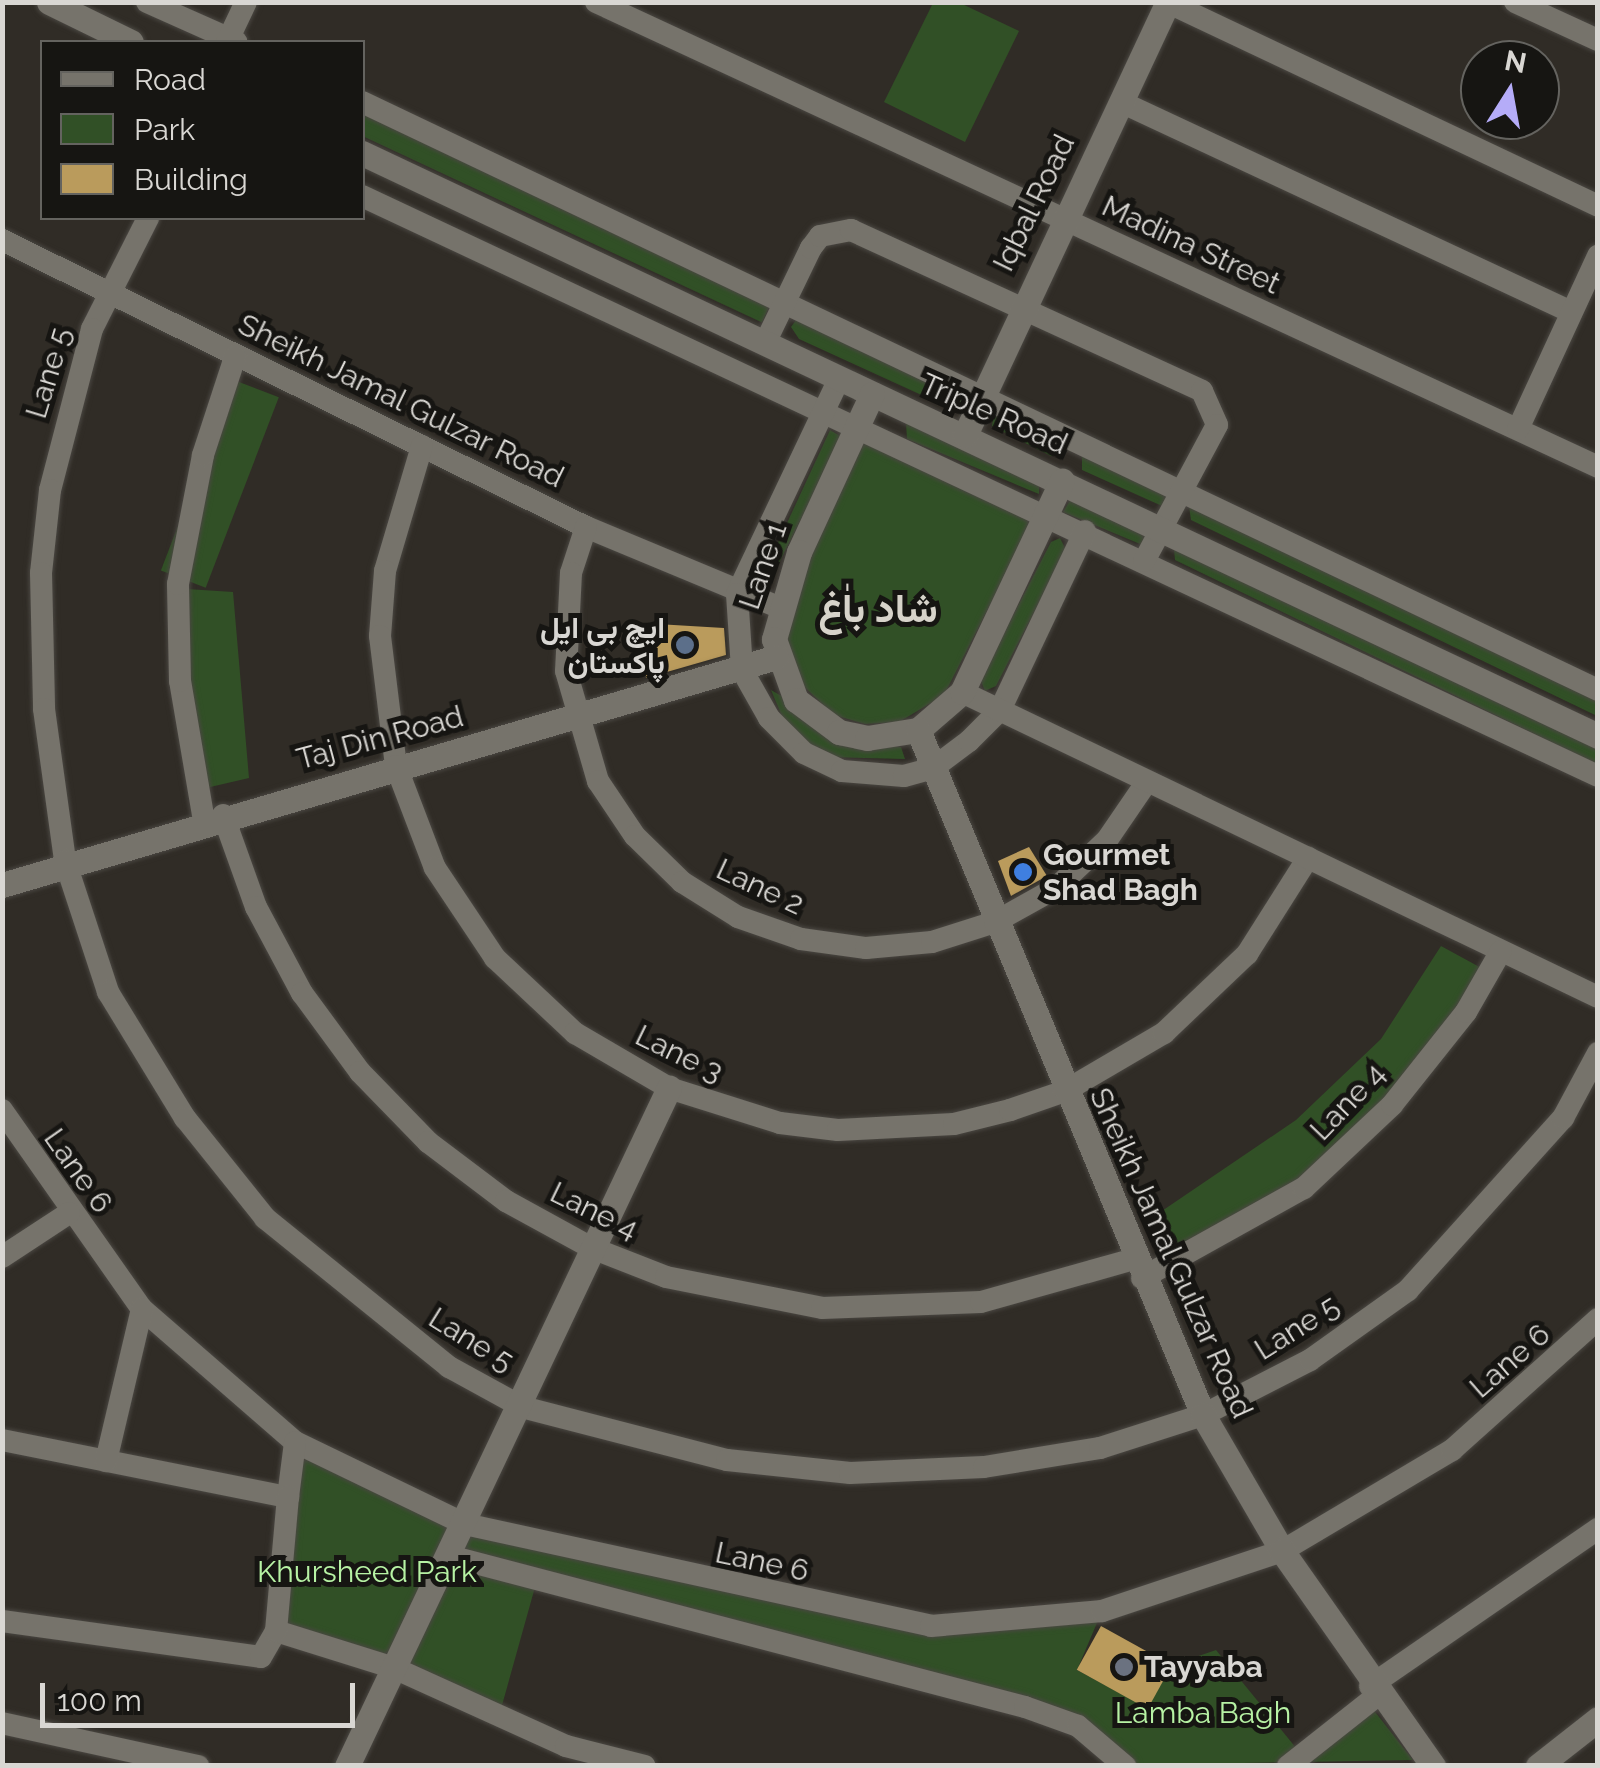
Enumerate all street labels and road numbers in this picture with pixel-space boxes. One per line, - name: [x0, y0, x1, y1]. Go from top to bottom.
- street label: Iqbal Road: [985, 128, 1083, 278]
- street label: Madina Street: [1096, 188, 1286, 302]
- street label: Sheikh Jamal Gulzar Road: [231, 306, 571, 496]
- street label: Lane 5: [18, 323, 80, 423]
- street label: Triple Road: [915, 366, 1073, 462]
- street label: Lane 1: [731, 518, 795, 614]
- street label: Taj Din Road: [293, 698, 467, 778]
- street label: Lane 2: [711, 851, 809, 923]
- street label: Lane 3: [629, 1018, 729, 1090]
- street label: Lane 4: [1303, 1056, 1393, 1148]
- street label: Sheikh Jamal Gulzar Road: [1081, 1081, 1261, 1425]
- street label: Lane 6: [36, 1122, 120, 1220]
- street label: Lane 4: [544, 1174, 644, 1248]
- street label: Lane 5: [1248, 1288, 1346, 1368]
- street label: Lane 5: [422, 1300, 520, 1380]
- street label: Lane 6: [1462, 1316, 1558, 1406]
- street label: Lane 6: [712, 1535, 812, 1589]

